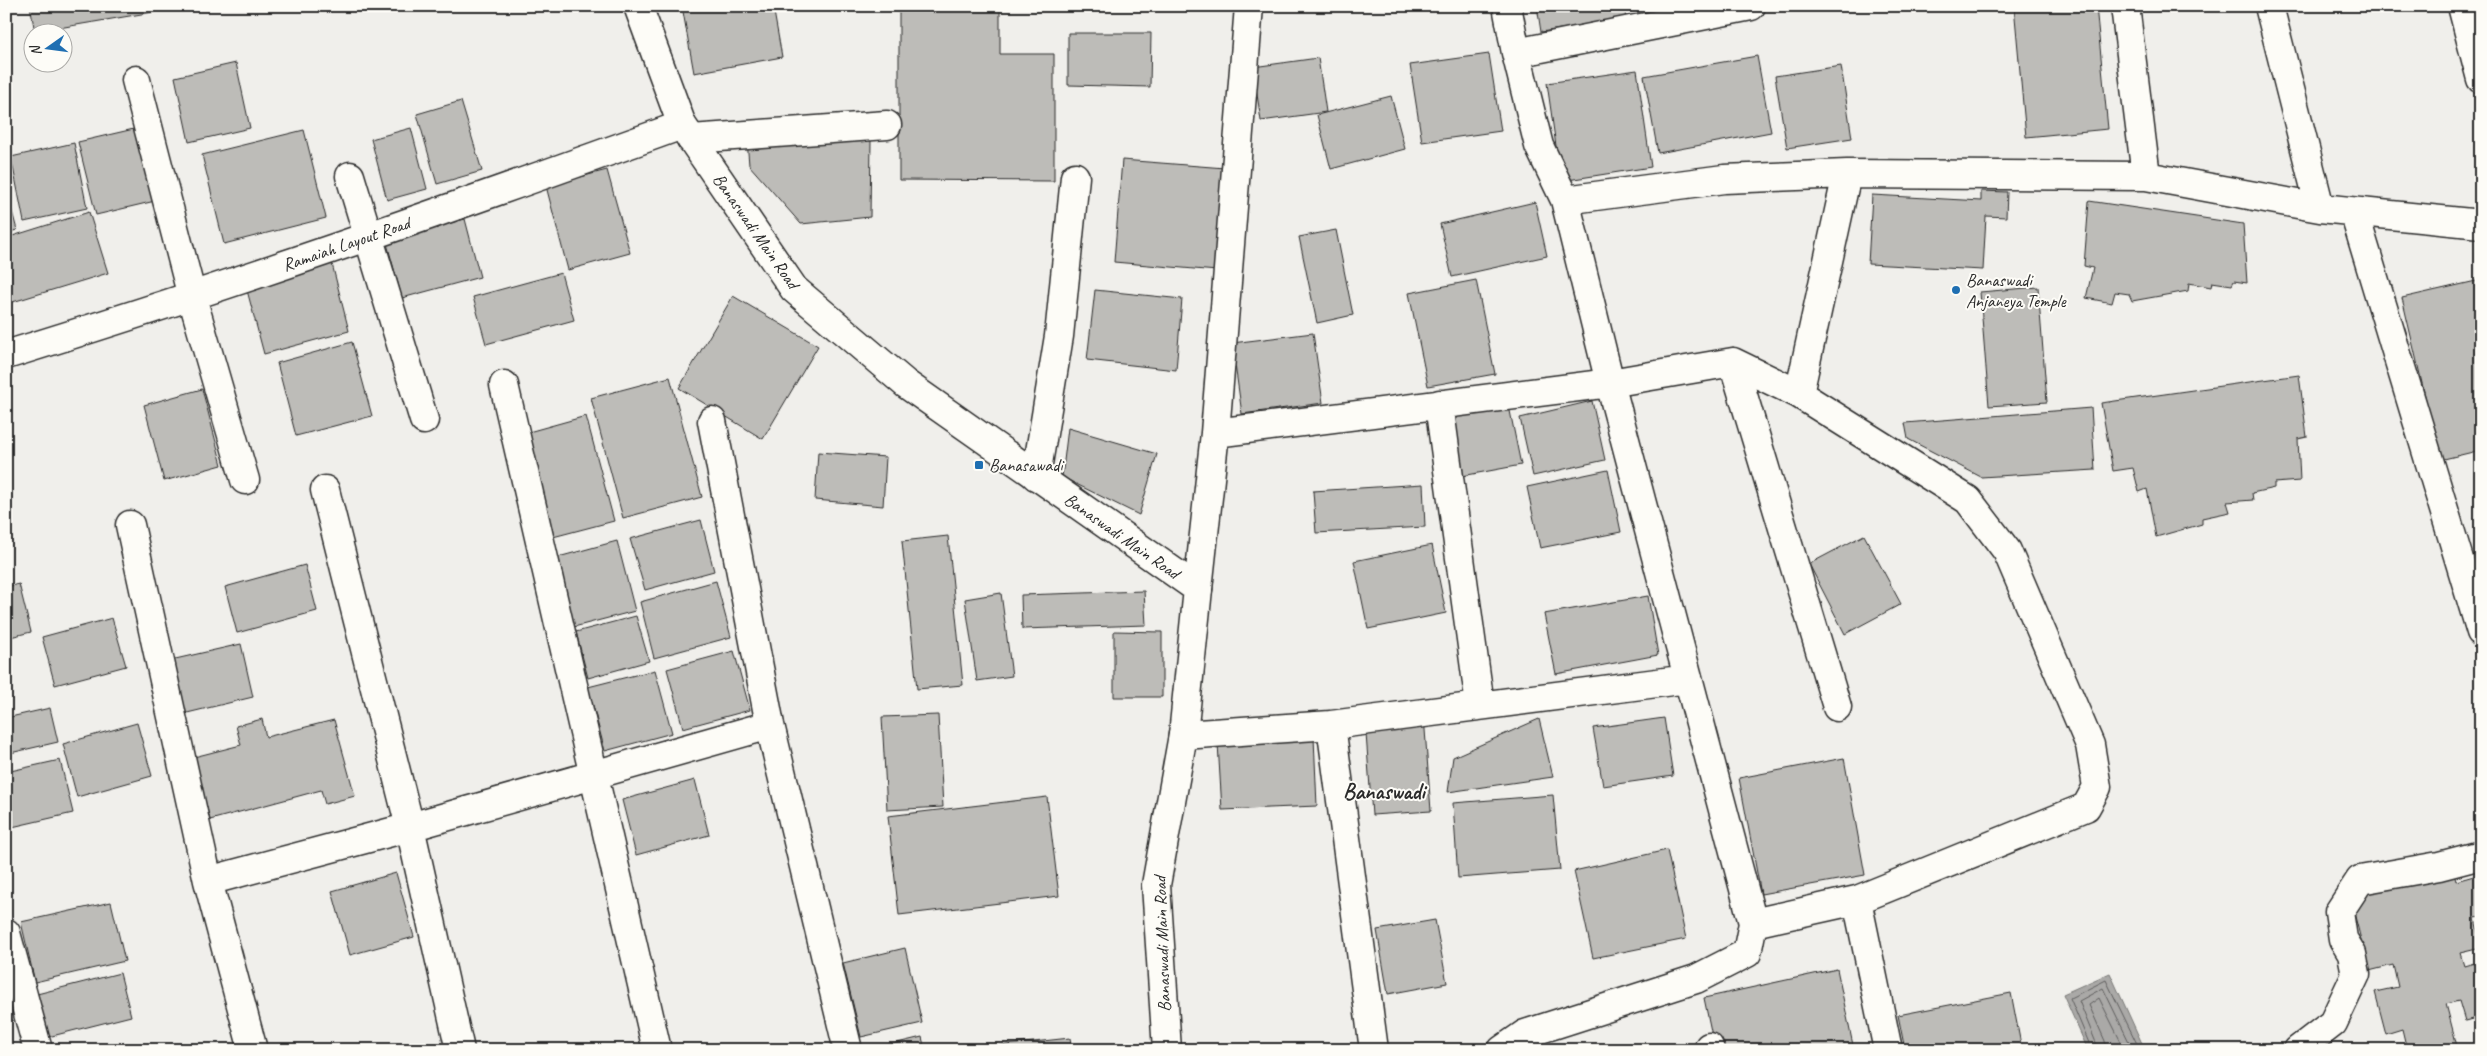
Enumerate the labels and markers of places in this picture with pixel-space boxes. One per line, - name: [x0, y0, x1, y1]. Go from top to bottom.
- place label: Banaswadi Anjaneya Temple: [1966, 269, 2067, 312]
- marker: Banaswadi Anjaneya Temple: [1950, 284, 1962, 296]
- place label: Banasawadi: [989, 454, 1065, 476]
- marker: Banasawadi: [973, 459, 985, 471]

